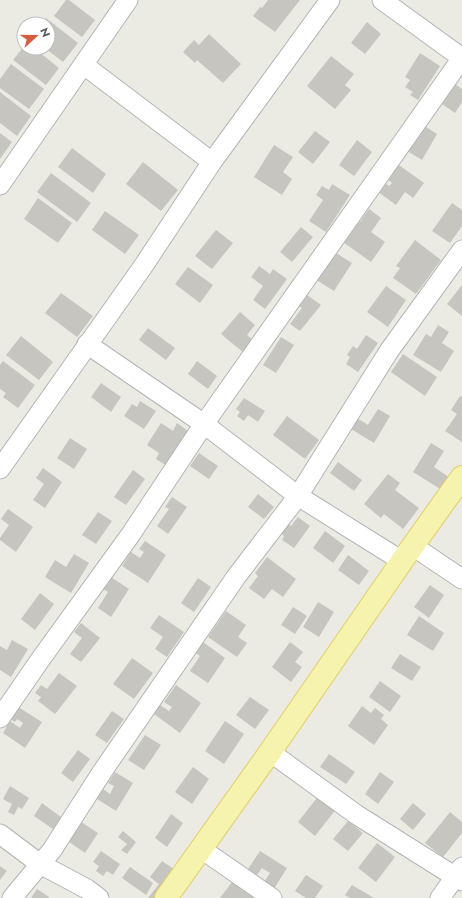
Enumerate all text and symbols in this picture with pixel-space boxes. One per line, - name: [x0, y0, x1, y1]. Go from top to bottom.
- north arrow: [16, 16, 56, 56]
- text: N: [36, 25, 54, 39]

